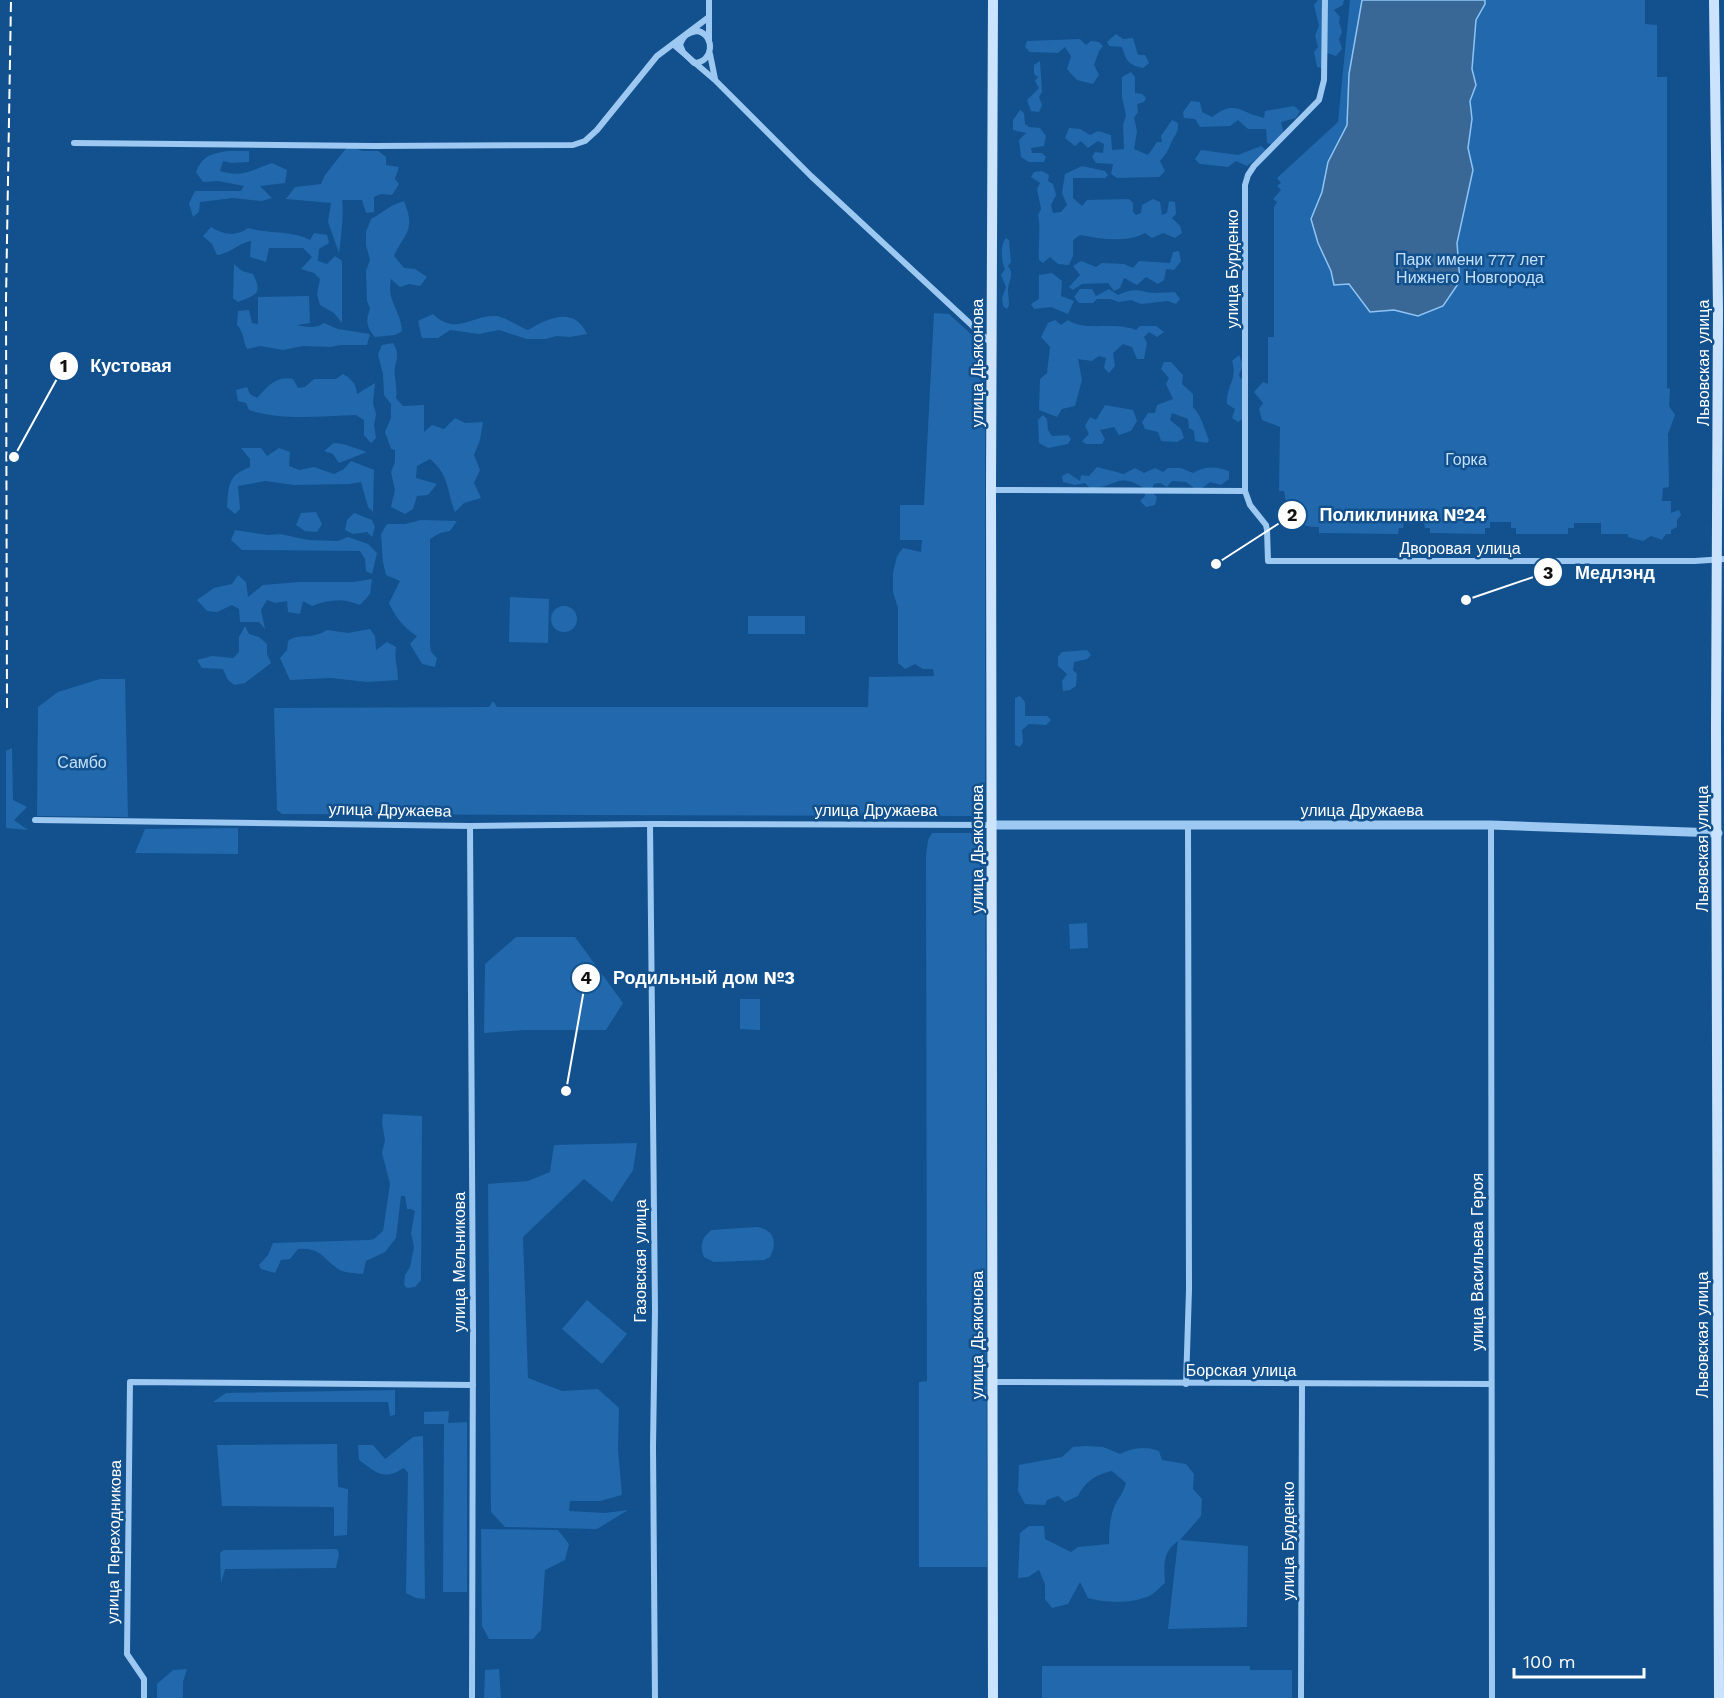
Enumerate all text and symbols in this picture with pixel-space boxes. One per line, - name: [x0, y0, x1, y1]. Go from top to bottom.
- street label: улица Бурденко: [1223, 209, 1242, 329]
- park label: Парк имени 777 лет Нижнего Новгорода: [1395, 250, 1546, 287]
- street label: улица Дьяконова: [968, 299, 987, 427]
- street label: Львовская улица: [1694, 300, 1713, 426]
- callout: Кустовая: [49, 348, 184, 384]
- text: 1: [60, 355, 68, 376]
- text: Кустовая: [90, 355, 172, 376]
- park label: Горка: [1445, 450, 1487, 469]
- callout: Поликлиника №24: [1277, 497, 1498, 533]
- text: 2: [1287, 504, 1297, 525]
- text: Поликлиника №24: [1320, 504, 1487, 525]
- street label: Дворовая улица: [1399, 539, 1521, 558]
- callout: Медлэнд: [1533, 554, 1667, 590]
- text: 3: [1543, 562, 1553, 583]
- text: Медлэнд: [1575, 562, 1656, 583]
- park label: Самбо: [57, 753, 107, 772]
- street label: улица Дьяконова: [968, 785, 987, 913]
- street label: Львовская улица: [1693, 786, 1712, 912]
- street label: улица Дружаева: [328, 799, 452, 821]
- street label: улица Дружаева: [815, 801, 938, 820]
- street label: улица Дружаева: [1301, 801, 1424, 820]
- callout: Родильный дом №3: [571, 960, 807, 996]
- text: 4: [580, 967, 592, 988]
- text: Родильный дом №3: [613, 967, 795, 988]
- street label: улица Васильева Героя: [1468, 1173, 1487, 1351]
- street label: улица Мельникова: [450, 1192, 469, 1332]
- street label: Газовская улица: [631, 1199, 650, 1323]
- street label: улица Дьяконова: [968, 1271, 987, 1399]
- street label: Львовская улица: [1693, 1272, 1712, 1398]
- street label: Борская улица: [1186, 1361, 1296, 1380]
- street label: улица Переходникова: [103, 1460, 125, 1624]
- street label: улица Бурденко: [1279, 1481, 1298, 1601]
- scale bar: [1514, 1641, 1644, 1679]
- text: 100 m: [1523, 1651, 1576, 1672]

